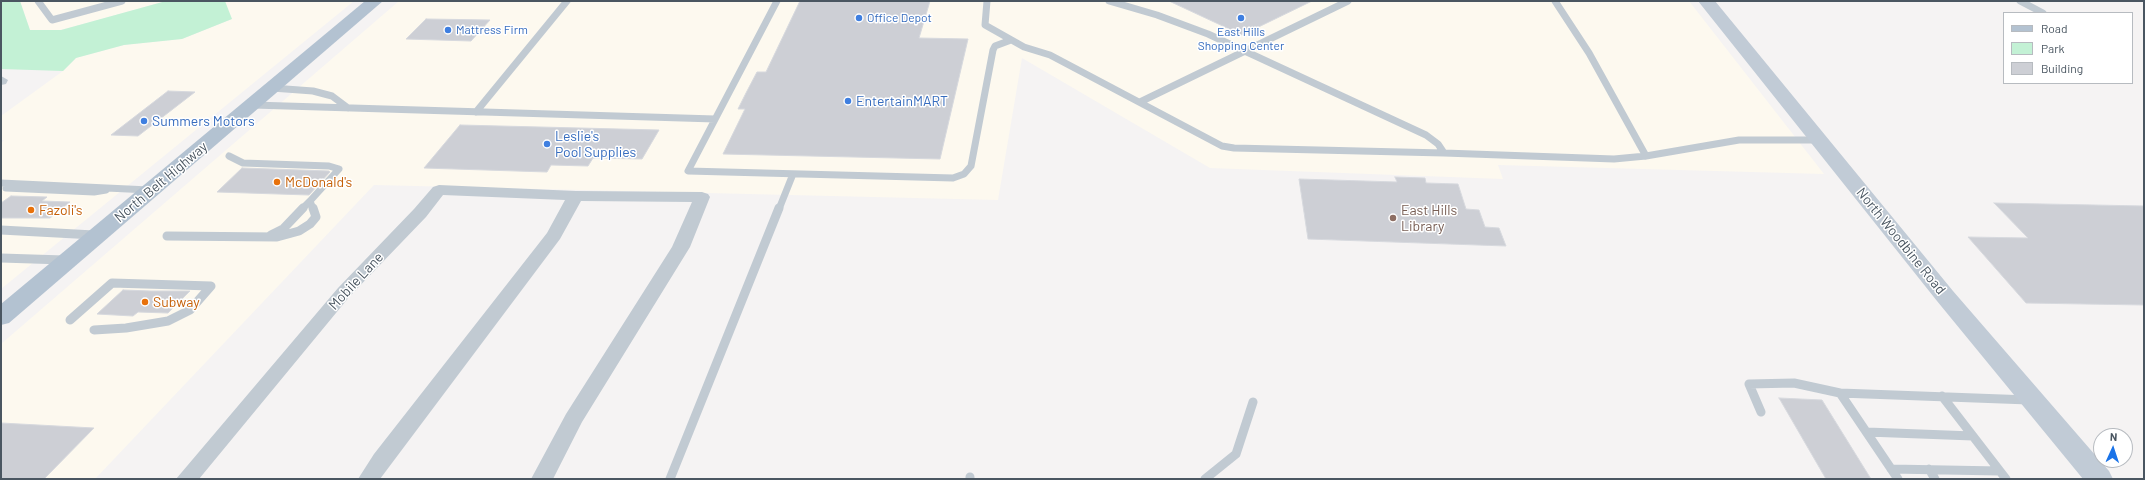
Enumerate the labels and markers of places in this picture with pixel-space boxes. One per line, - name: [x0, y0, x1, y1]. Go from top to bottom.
- place label: Office Depot: [867, 11, 932, 25]
- marker: Office Depot: [854, 13, 864, 23]
- marker: East Hills Shopping Center: [1236, 13, 1246, 23]
- place label: Mattress Firm: [456, 23, 528, 37]
- marker: Mattress Firm: [443, 25, 453, 35]
- place label: East Hills Shopping Center: [1198, 25, 1284, 53]
- place label: EntertainMART: [856, 93, 948, 109]
- marker: EntertainMART: [843, 96, 853, 106]
- place label: Summers Motors: [152, 113, 255, 129]
- marker: Summers Motors: [139, 116, 149, 126]
- place label: Leslie's Pool Supplies: [555, 128, 636, 160]
- marker: Leslie's Pool Supplies: [542, 139, 552, 149]
- place label: McDonald's: [285, 174, 352, 190]
- marker: McDonald's: [272, 177, 282, 187]
- place label: Fazoli's: [39, 202, 83, 218]
- place label: East Hills Library: [1401, 202, 1457, 234]
- marker: Fazoli's: [26, 205, 36, 215]
- marker: East Hills Library: [1388, 213, 1398, 223]
- place label: Subway: [153, 294, 200, 310]
- marker: Subway: [140, 297, 150, 307]

